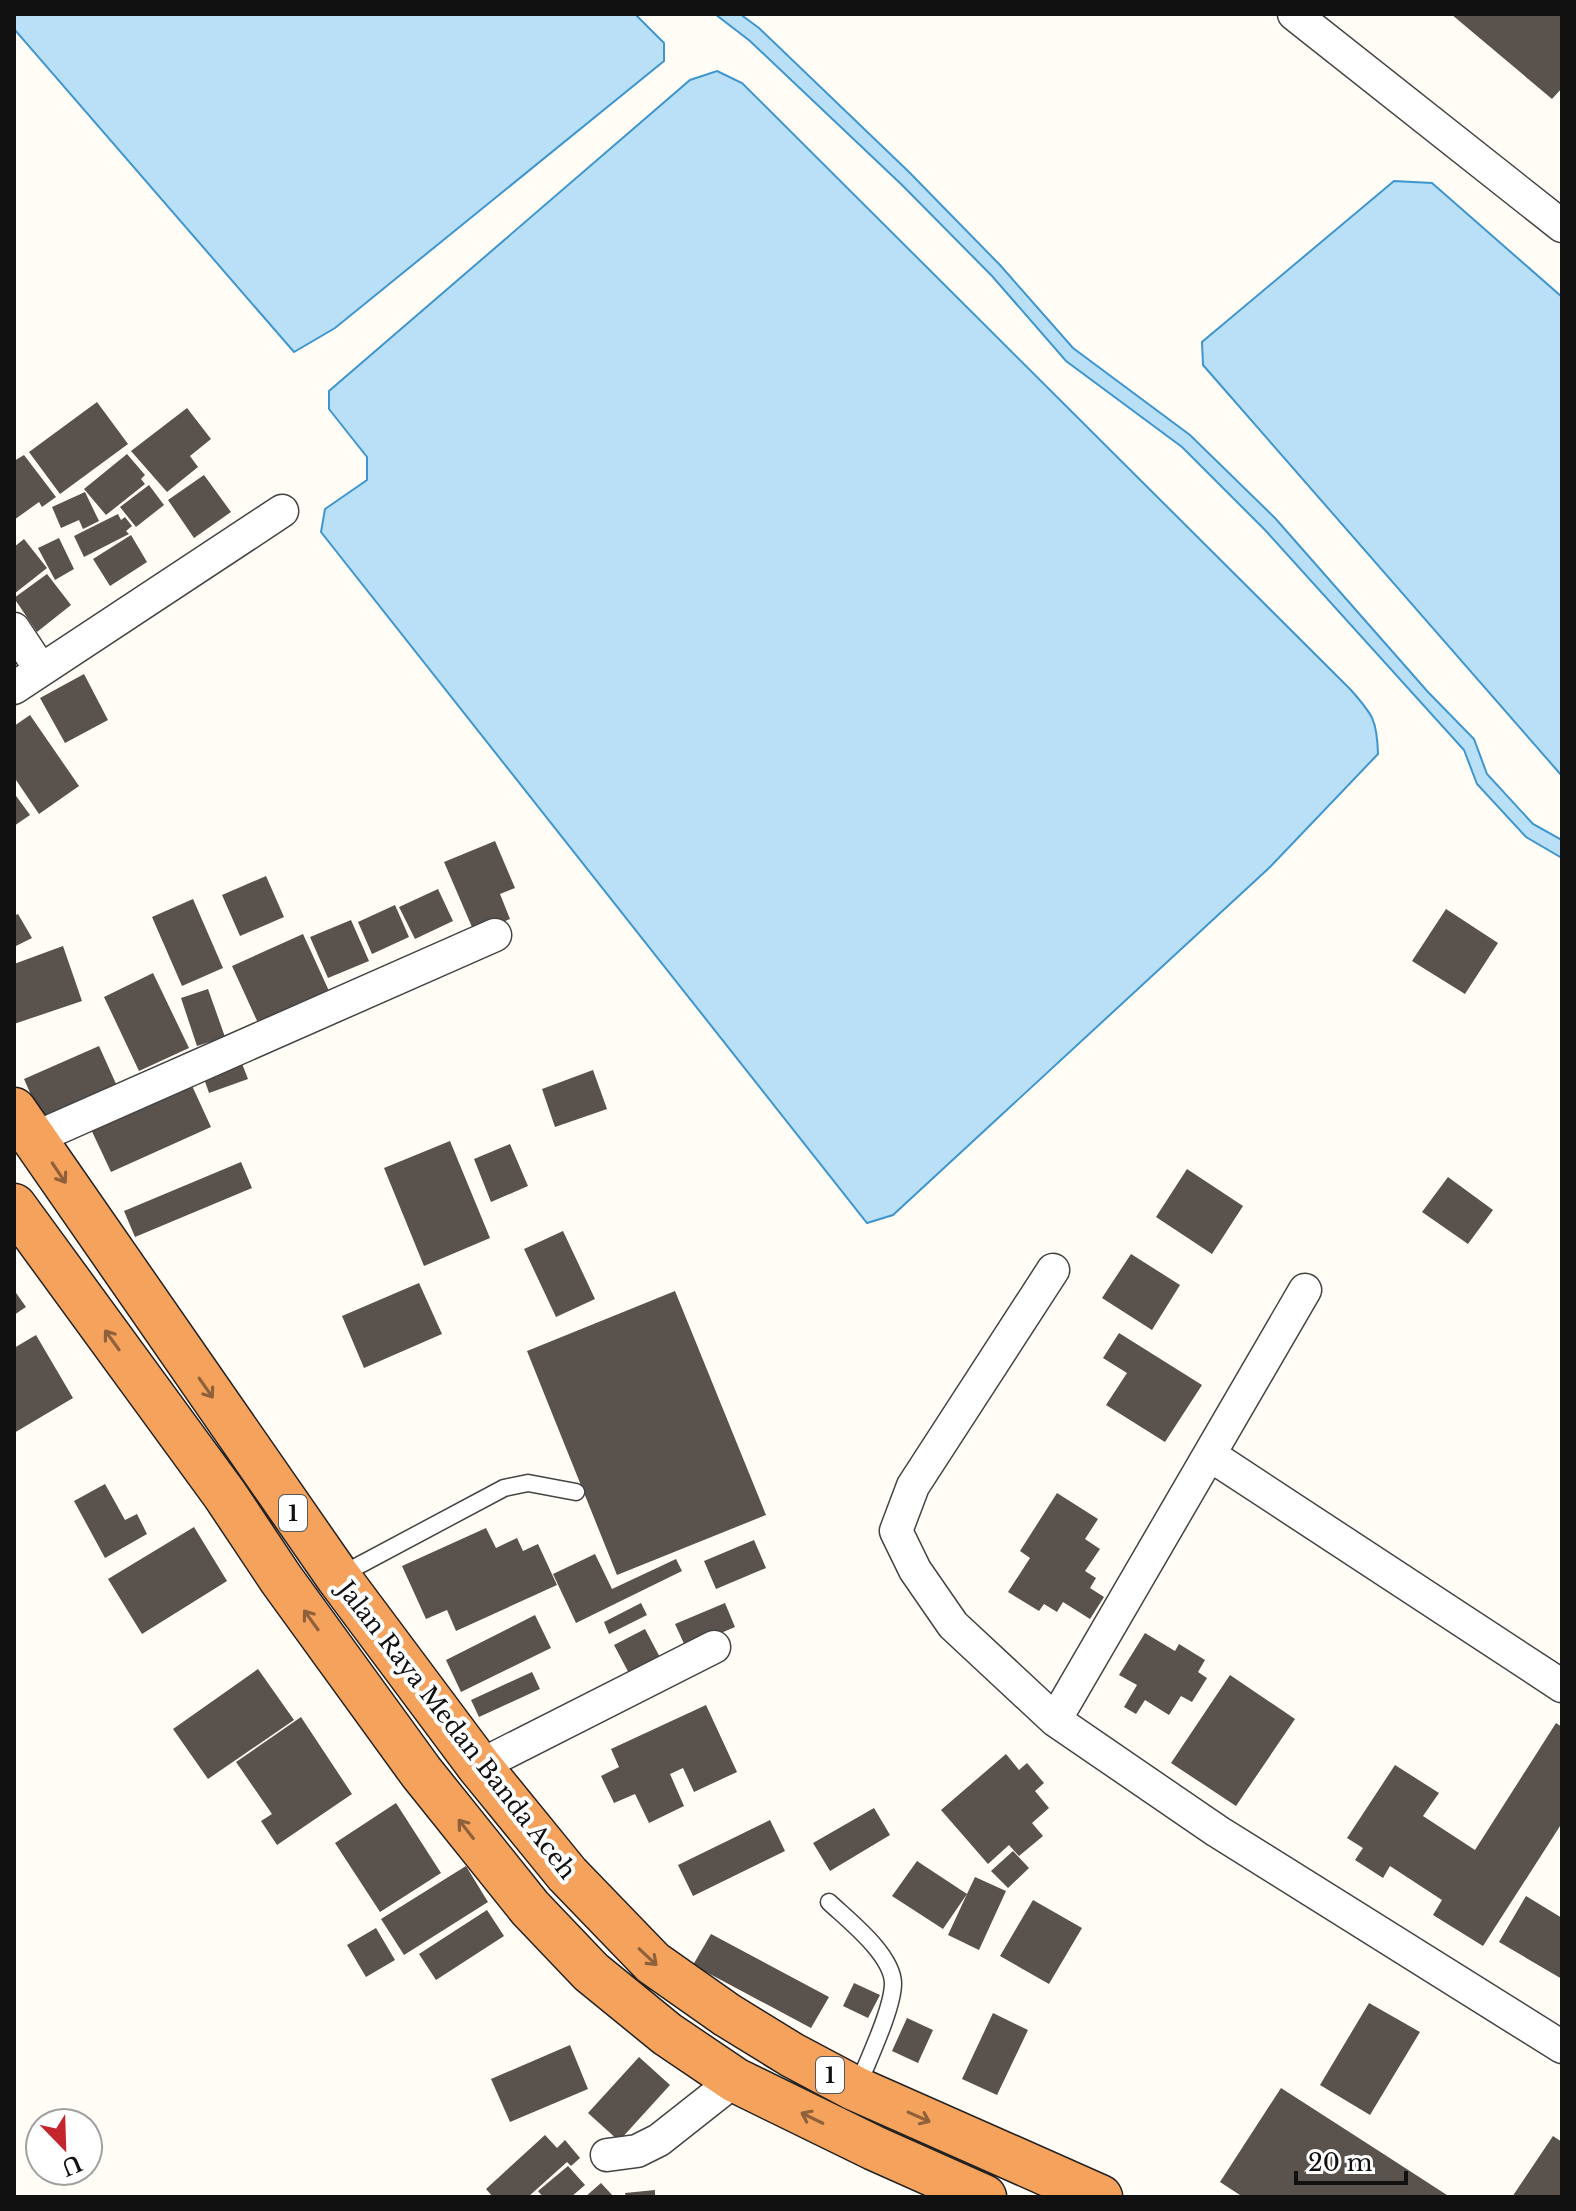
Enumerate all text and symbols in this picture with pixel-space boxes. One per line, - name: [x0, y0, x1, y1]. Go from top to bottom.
- one-way arrow: [51, 1162, 67, 1184]
- one-way arrow: [103, 1330, 120, 1351]
- one-way arrow: [198, 1376, 214, 1398]
- road number: 1: [279, 1495, 307, 1531]
- street label: Jalan Raya Medan Banda Aceh: [330, 1573, 582, 1885]
- one-way arrow: [302, 1610, 319, 1632]
- one-way arrow: [457, 1819, 475, 1840]
- one-way arrow: [638, 1947, 658, 1966]
- road number: 1: [816, 2057, 844, 2093]
- north arrow: [24, 2107, 104, 2187]
- one-way arrow: [800, 2110, 824, 2125]
- one-way arrow: [907, 2110, 931, 2125]
- scale bar: [1296, 2135, 1406, 2185]
- text: 20 m: [1308, 2148, 1373, 2177]
- text: U: [57, 2149, 86, 2181]

